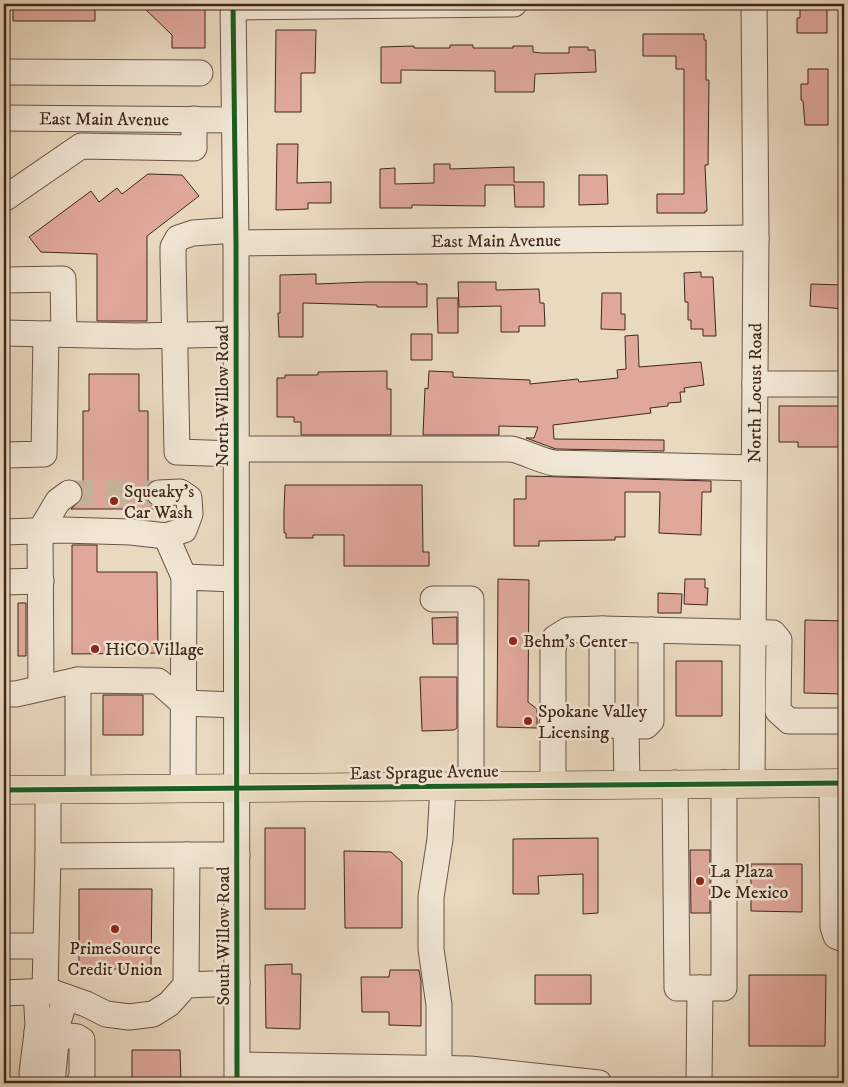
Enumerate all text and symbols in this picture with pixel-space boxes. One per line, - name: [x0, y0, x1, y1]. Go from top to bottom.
- street label: East Main Avenue: [39, 108, 169, 131]
- street label: East Main Avenue: [431, 230, 561, 253]
- street label: North Locust Road: [744, 323, 767, 463]
- street label: North Willow Road: [212, 325, 234, 467]
- place label: Squeaky's Car Wash: [124, 481, 194, 524]
- marker: Squeaky's Car Wash: [108, 495, 120, 507]
- place label: Behm's Center: [523, 631, 628, 653]
- marker: Behm's Center: [507, 635, 519, 647]
- place label: HiCO Village: [105, 639, 204, 661]
- marker: HiCO Village: [89, 643, 101, 655]
- place label: Spokane Valley Licensing: [538, 701, 648, 744]
- marker: Spokane Valley Licensing: [522, 715, 534, 727]
- street label: East Sprague Avenue: [349, 761, 499, 785]
- place label: La Plaza De Mexico: [710, 861, 789, 904]
- street label: South Willow Road: [213, 866, 235, 1006]
- marker: La Plaza De Mexico: [694, 875, 706, 887]
- marker: PrimeSource Credit Union: [109, 923, 121, 935]
- place label: PrimeSource Credit Union: [68, 938, 163, 981]

